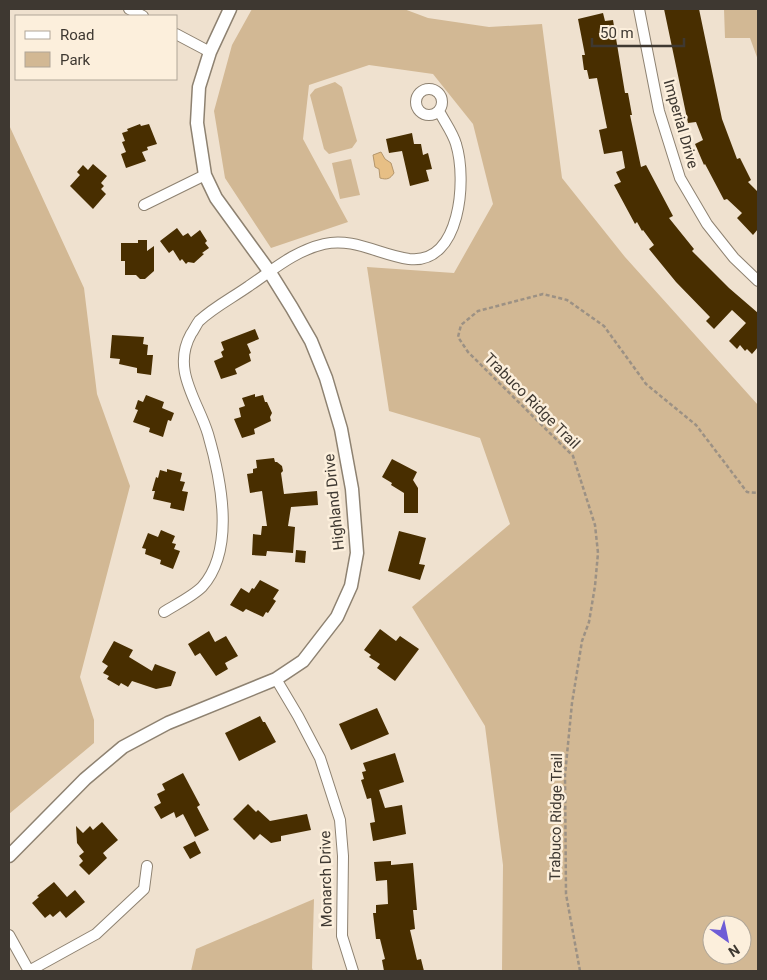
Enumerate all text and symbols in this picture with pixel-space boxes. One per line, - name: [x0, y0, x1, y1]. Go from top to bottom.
- legend: [15, 15, 178, 80]
- scale bar: [592, 15, 684, 47]
- text: 50 m: [600, 24, 634, 42]
- text: Road: [60, 26, 94, 44]
- text: Park: [60, 51, 91, 69]
- street label: Imperial Drive: [660, 78, 702, 171]
- street label: Trabuco Ridge Trail: [480, 349, 584, 453]
- street label: Highland Drive: [320, 453, 348, 551]
- street label: Trabuco Ridge Trail: [546, 753, 566, 881]
- street label: Monarch Drive: [316, 831, 336, 927]
- north arrow: [702, 915, 752, 965]
- text: N: [726, 941, 743, 960]

